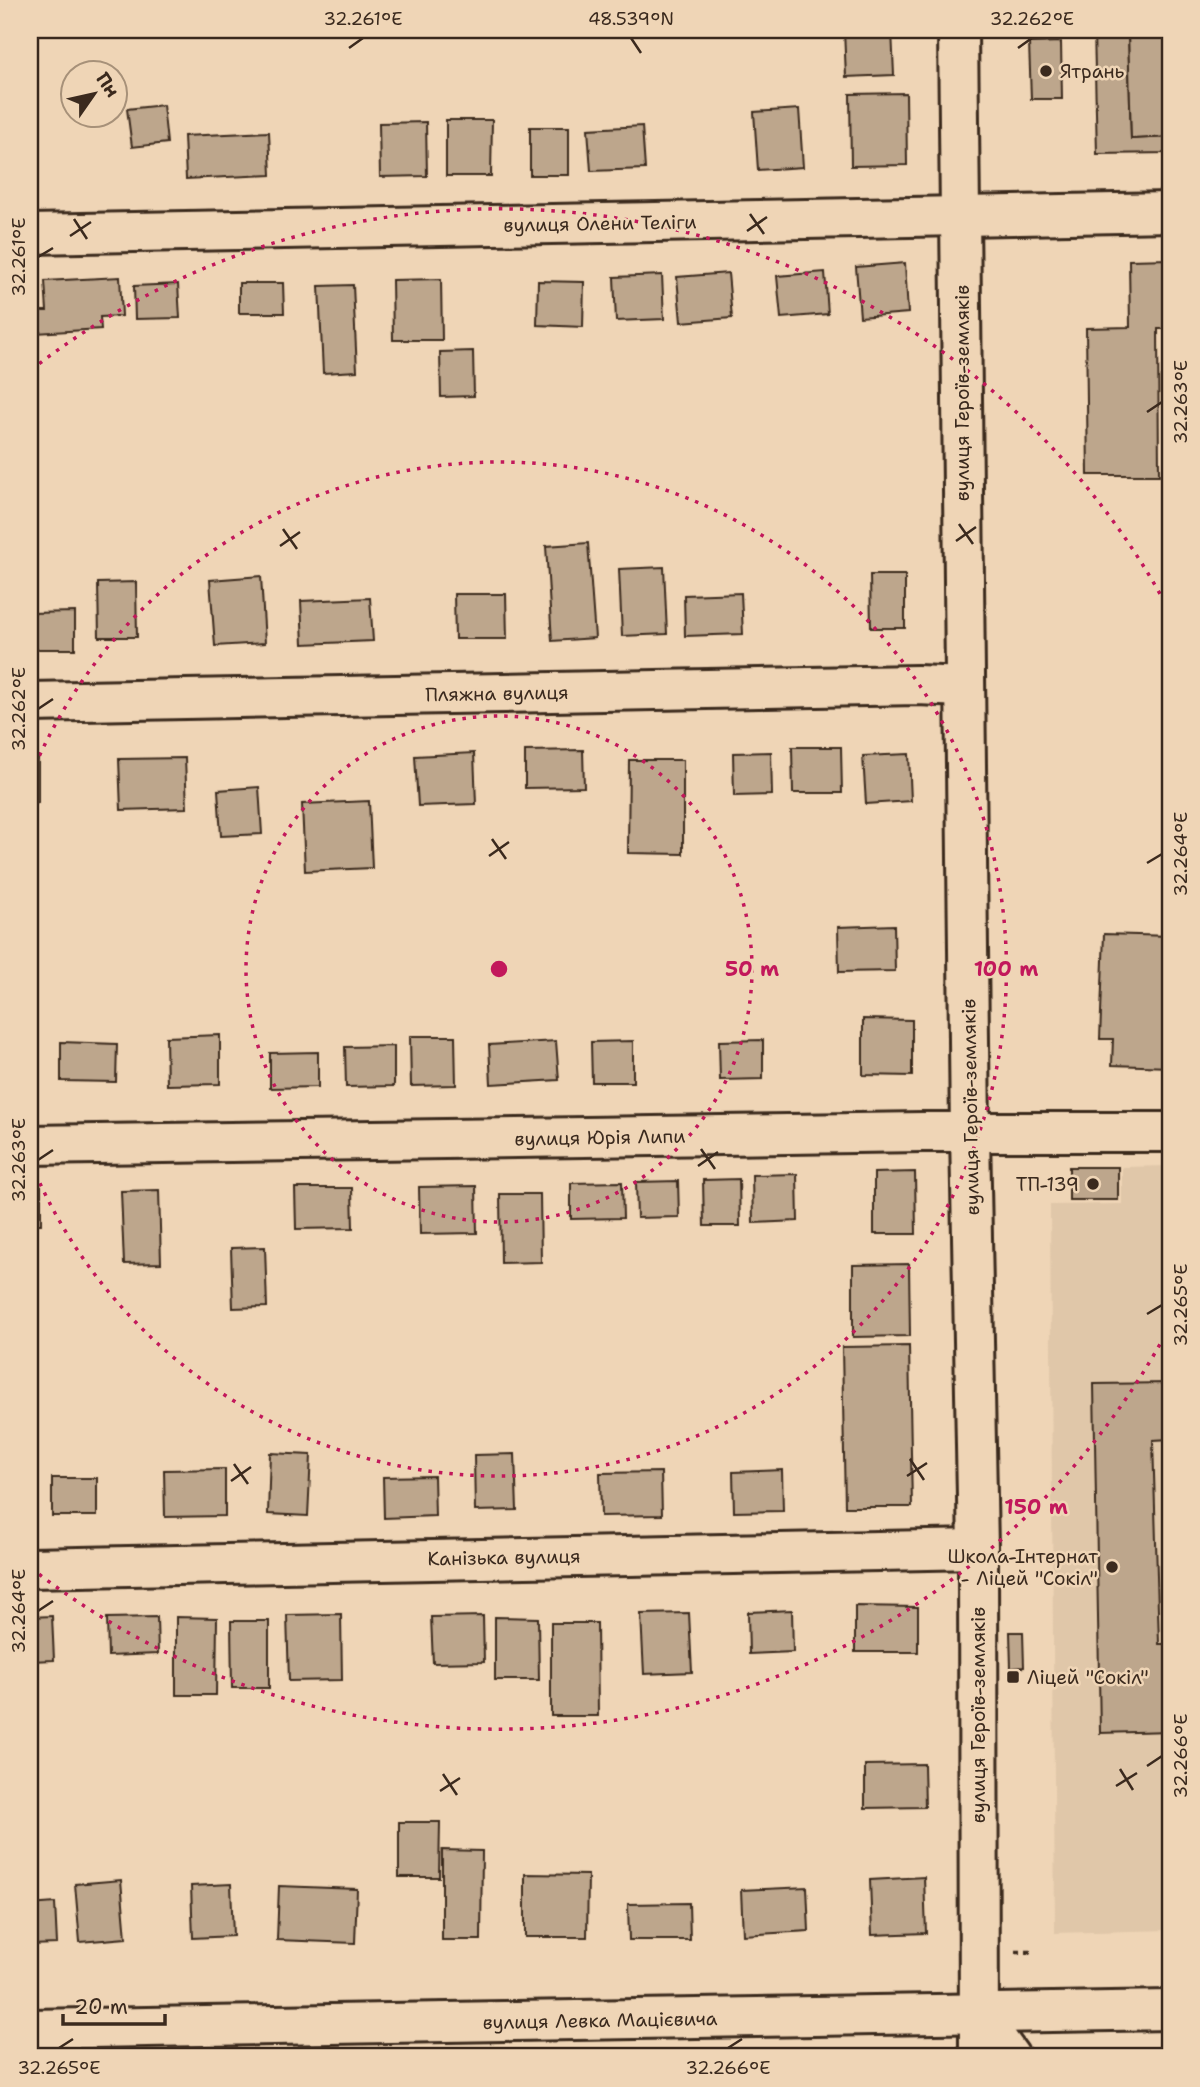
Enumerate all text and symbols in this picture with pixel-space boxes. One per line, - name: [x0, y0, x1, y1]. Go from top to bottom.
- text: 32.261°E: [324, 7, 402, 31]
- text: 48.539°N: [588, 7, 674, 31]
- text: 32.262°E: [990, 7, 1074, 31]
- place label: Ятрань: [1060, 59, 1125, 84]
- north arrow: [60, 60, 130, 130]
- marker: Ятрань: [1038, 63, 1054, 79]
- text: Пн: [90, 67, 125, 102]
- street label: вулиця Олени Теліги: [503, 209, 697, 238]
- text: 32.261°E: [7, 218, 31, 296]
- street label: вулиця Героїв-земляків: [950, 285, 975, 501]
- text: 32.263°E: [1169, 360, 1193, 444]
- text: 32.262°E: [7, 667, 31, 751]
- street label: Пляжна вулиця: [425, 680, 569, 707]
- text: 32.264°E: [1169, 812, 1193, 896]
- text: 50 m: [725, 955, 779, 983]
- text: 100 m: [974, 955, 1038, 983]
- centre of rings: [487, 957, 511, 981]
- street label: вулиця Героїв-земляків: [956, 998, 985, 1216]
- text: 32.263°E: [7, 1118, 31, 1202]
- street label: вулиця Юрія Липи: [514, 1124, 686, 1151]
- place label: ТП-139: [1016, 1172, 1079, 1197]
- marker: ТП-139: [1085, 1176, 1101, 1192]
- text: 32.265°E: [1169, 1263, 1193, 1347]
- text: 150 m: [1004, 1493, 1068, 1521]
- street label: Канізька вулиця: [427, 1544, 581, 1571]
- place label: Школа-Інтернат - Ліцей "Сокіл": [947, 1544, 1098, 1591]
- marker: Школа-Інтернат - Ліцей "Сокіл": [1104, 1559, 1120, 1575]
- text: 32.264°E: [7, 1569, 31, 1653]
- street label: вулиця Героїв-земляків: [966, 1607, 991, 1823]
- place label: Ліцей "Сокіл": [1027, 1665, 1149, 1690]
- marker: Ліцей "Сокіл": [1005, 1669, 1021, 1685]
- text: 32.266°E: [1169, 1714, 1193, 1798]
- scale bar: [63, 1982, 164, 2026]
- text: 20 m: [74, 1993, 128, 2021]
- street label: вулиця Левка Мацієвича: [482, 2006, 718, 2035]
- text: 32.265°E: [17, 2056, 101, 2080]
- text: 32.266°E: [686, 2056, 770, 2080]

